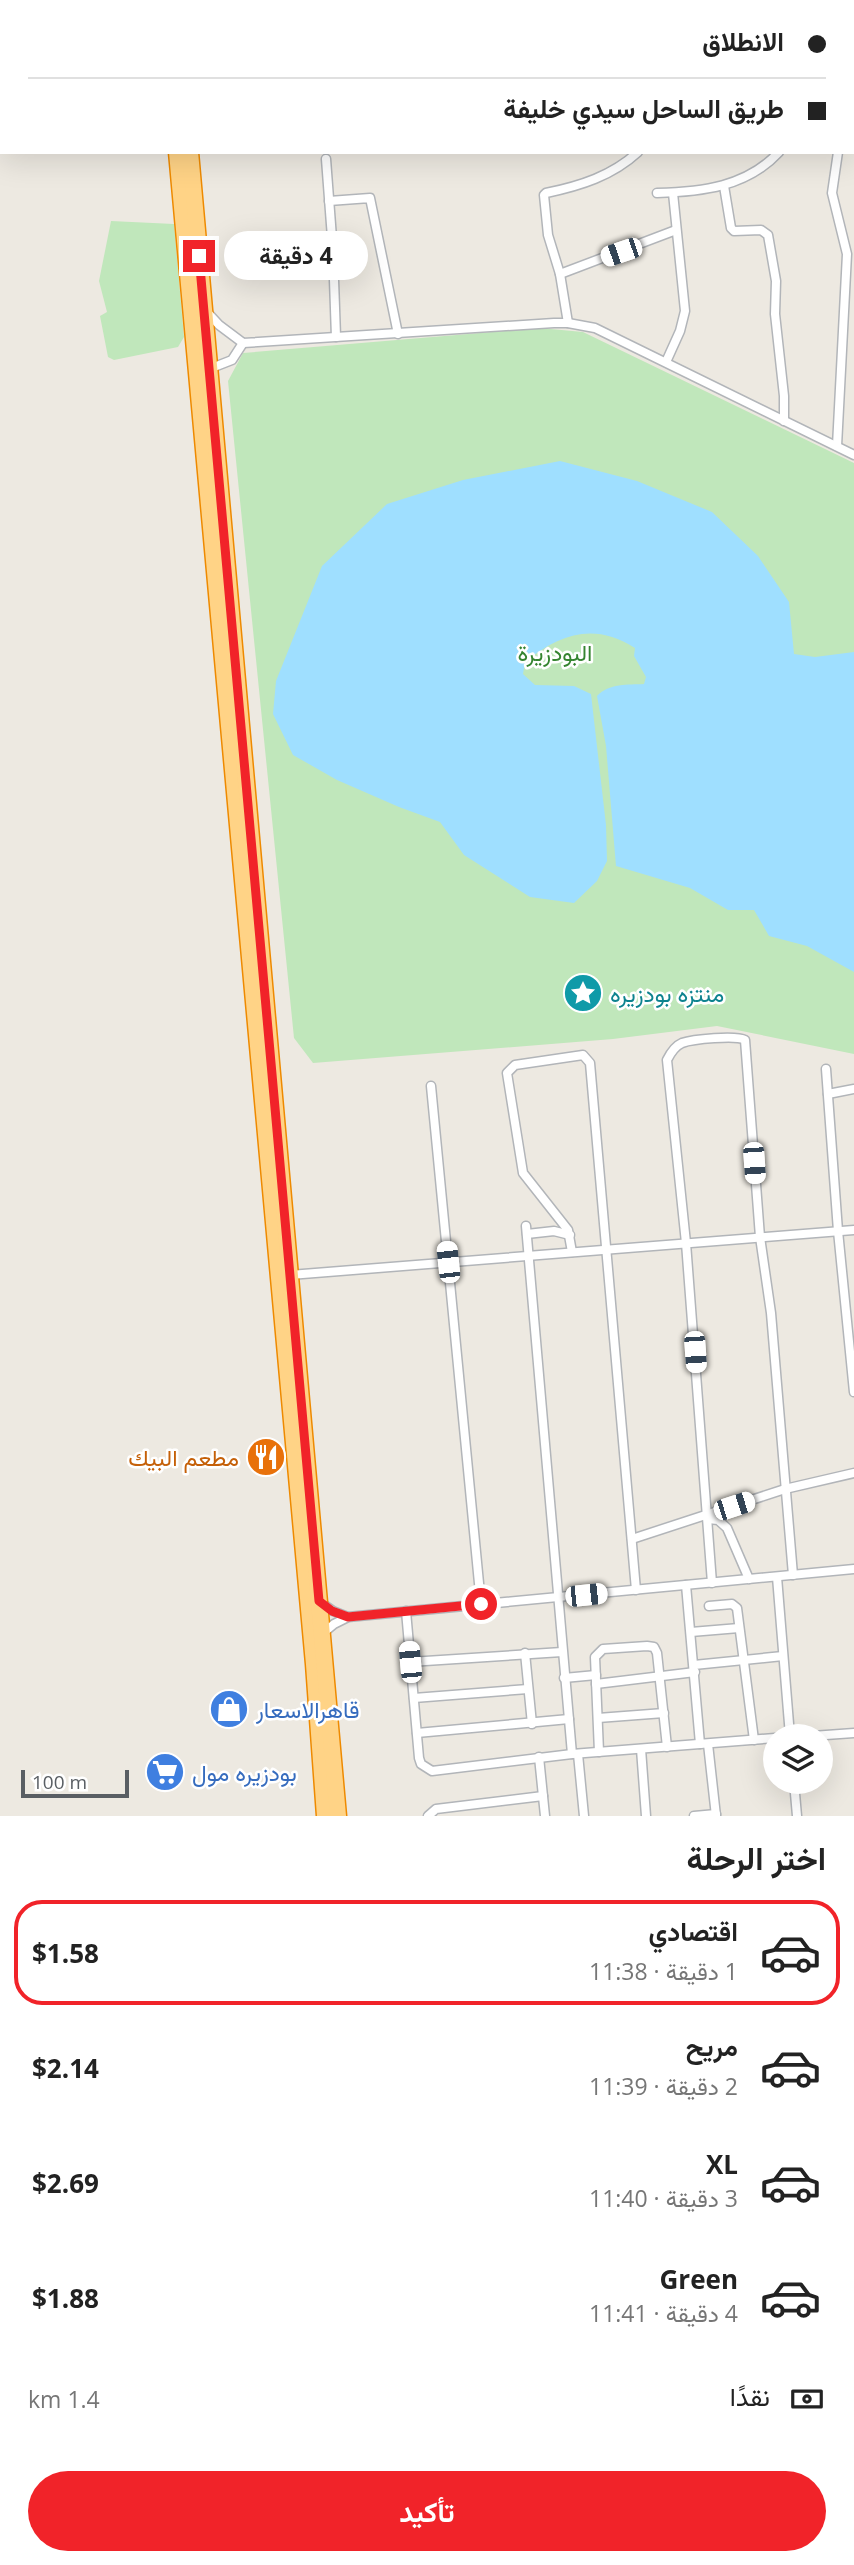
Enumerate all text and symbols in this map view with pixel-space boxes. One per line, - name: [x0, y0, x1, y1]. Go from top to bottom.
- text: الانطلاق: [702, 23, 784, 59]
- text: طريق الساحل سيدي خليفة: [503, 90, 784, 126]
- callout: 4 دقيقة: [224, 232, 367, 280]
- car: [598, 235, 645, 269]
- text: 4 دقيقة: [259, 239, 333, 271]
- route end: [183, 240, 215, 272]
- park label: البودزيرة: [518, 636, 592, 668]
- place icon: منتزه بودزيره: [562, 972, 604, 1014]
- place label: منتزه بودزيره: [610, 977, 724, 1009]
- car: [743, 1141, 766, 1185]
- car: [436, 1240, 461, 1284]
- car: [684, 1330, 707, 1374]
- restaurant icon: مطعم البيك: [245, 1436, 287, 1478]
- place label: مطعم البيك: [128, 1441, 239, 1473]
- car: [711, 1490, 758, 1522]
- car: [565, 1582, 608, 1608]
- route start: [465, 1588, 497, 1620]
- car: [398, 1640, 423, 1684]
- shop icon: قاهرالاسعار: [208, 1688, 250, 1730]
- place label: قاهرالاسعار: [255, 1693, 359, 1725]
- map controls: [763, 1724, 833, 1794]
- button: layers: [763, 1724, 833, 1794]
- supermarket icon: بودزيره مول: [144, 1751, 186, 1793]
- place label: بودزيره مول: [192, 1756, 297, 1788]
- scale bar: [21, 1767, 130, 1799]
- text: 100 m: [32, 1769, 87, 1795]
- text: اختر الرحلة: [686, 1836, 826, 1879]
- text: اقتصادي: [649, 1913, 738, 1949]
- icon: car: [759, 1921, 822, 1984]
- text: $1.58: [32, 1935, 99, 1971]
- text: 1 دقيقة · 11:38: [589, 1955, 738, 1987]
- text: مريح: [686, 2028, 738, 2064]
- icon: car: [759, 2036, 822, 2099]
- text: $2.14: [32, 2050, 99, 2086]
- text: 2 دقيقة · 11:39: [589, 2070, 738, 2102]
- text: XL: [706, 2146, 738, 2182]
- icon: car: [759, 2151, 822, 2214]
- text: $2.69: [32, 2165, 99, 2201]
- text: 3 دقيقة · 11:40: [589, 2182, 738, 2214]
- text: Green: [660, 2261, 738, 2297]
- icon: car: [759, 2266, 822, 2329]
- text: $1.88: [32, 2280, 99, 2316]
- text: 4 دقيقة · 11:41: [589, 2297, 738, 2329]
- text: نقدًا: [730, 2378, 770, 2414]
- icon: cash: [788, 2380, 826, 2418]
- text: 1.4 km: [28, 2383, 100, 2415]
- button: تأكيد: [28, 2471, 826, 2551]

